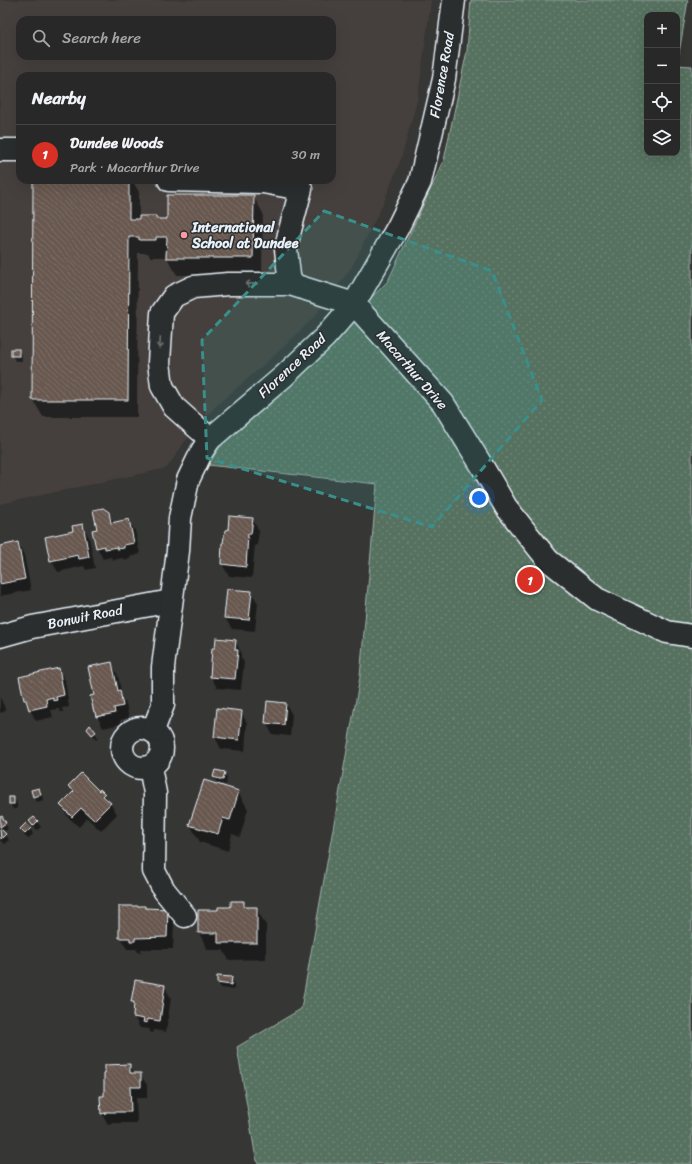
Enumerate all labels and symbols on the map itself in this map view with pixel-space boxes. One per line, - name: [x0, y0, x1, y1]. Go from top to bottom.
- street label: Florence Road: [422, 29, 462, 120]
- place label: International School at Dundee: [191, 215, 299, 256]
- marker: International School at Dundee: [179, 230, 189, 240]
- one-way arrow: [245, 280, 258, 288]
- street label: Macarthur Drive: [370, 324, 454, 416]
- street label: Florence Road: [252, 326, 333, 405]
- one-way arrow: [157, 336, 164, 349]
- your location: [469, 488, 489, 508]
- pin: 1: [517, 565, 543, 595]
- street label: Bonwit Road: [45, 597, 126, 637]

